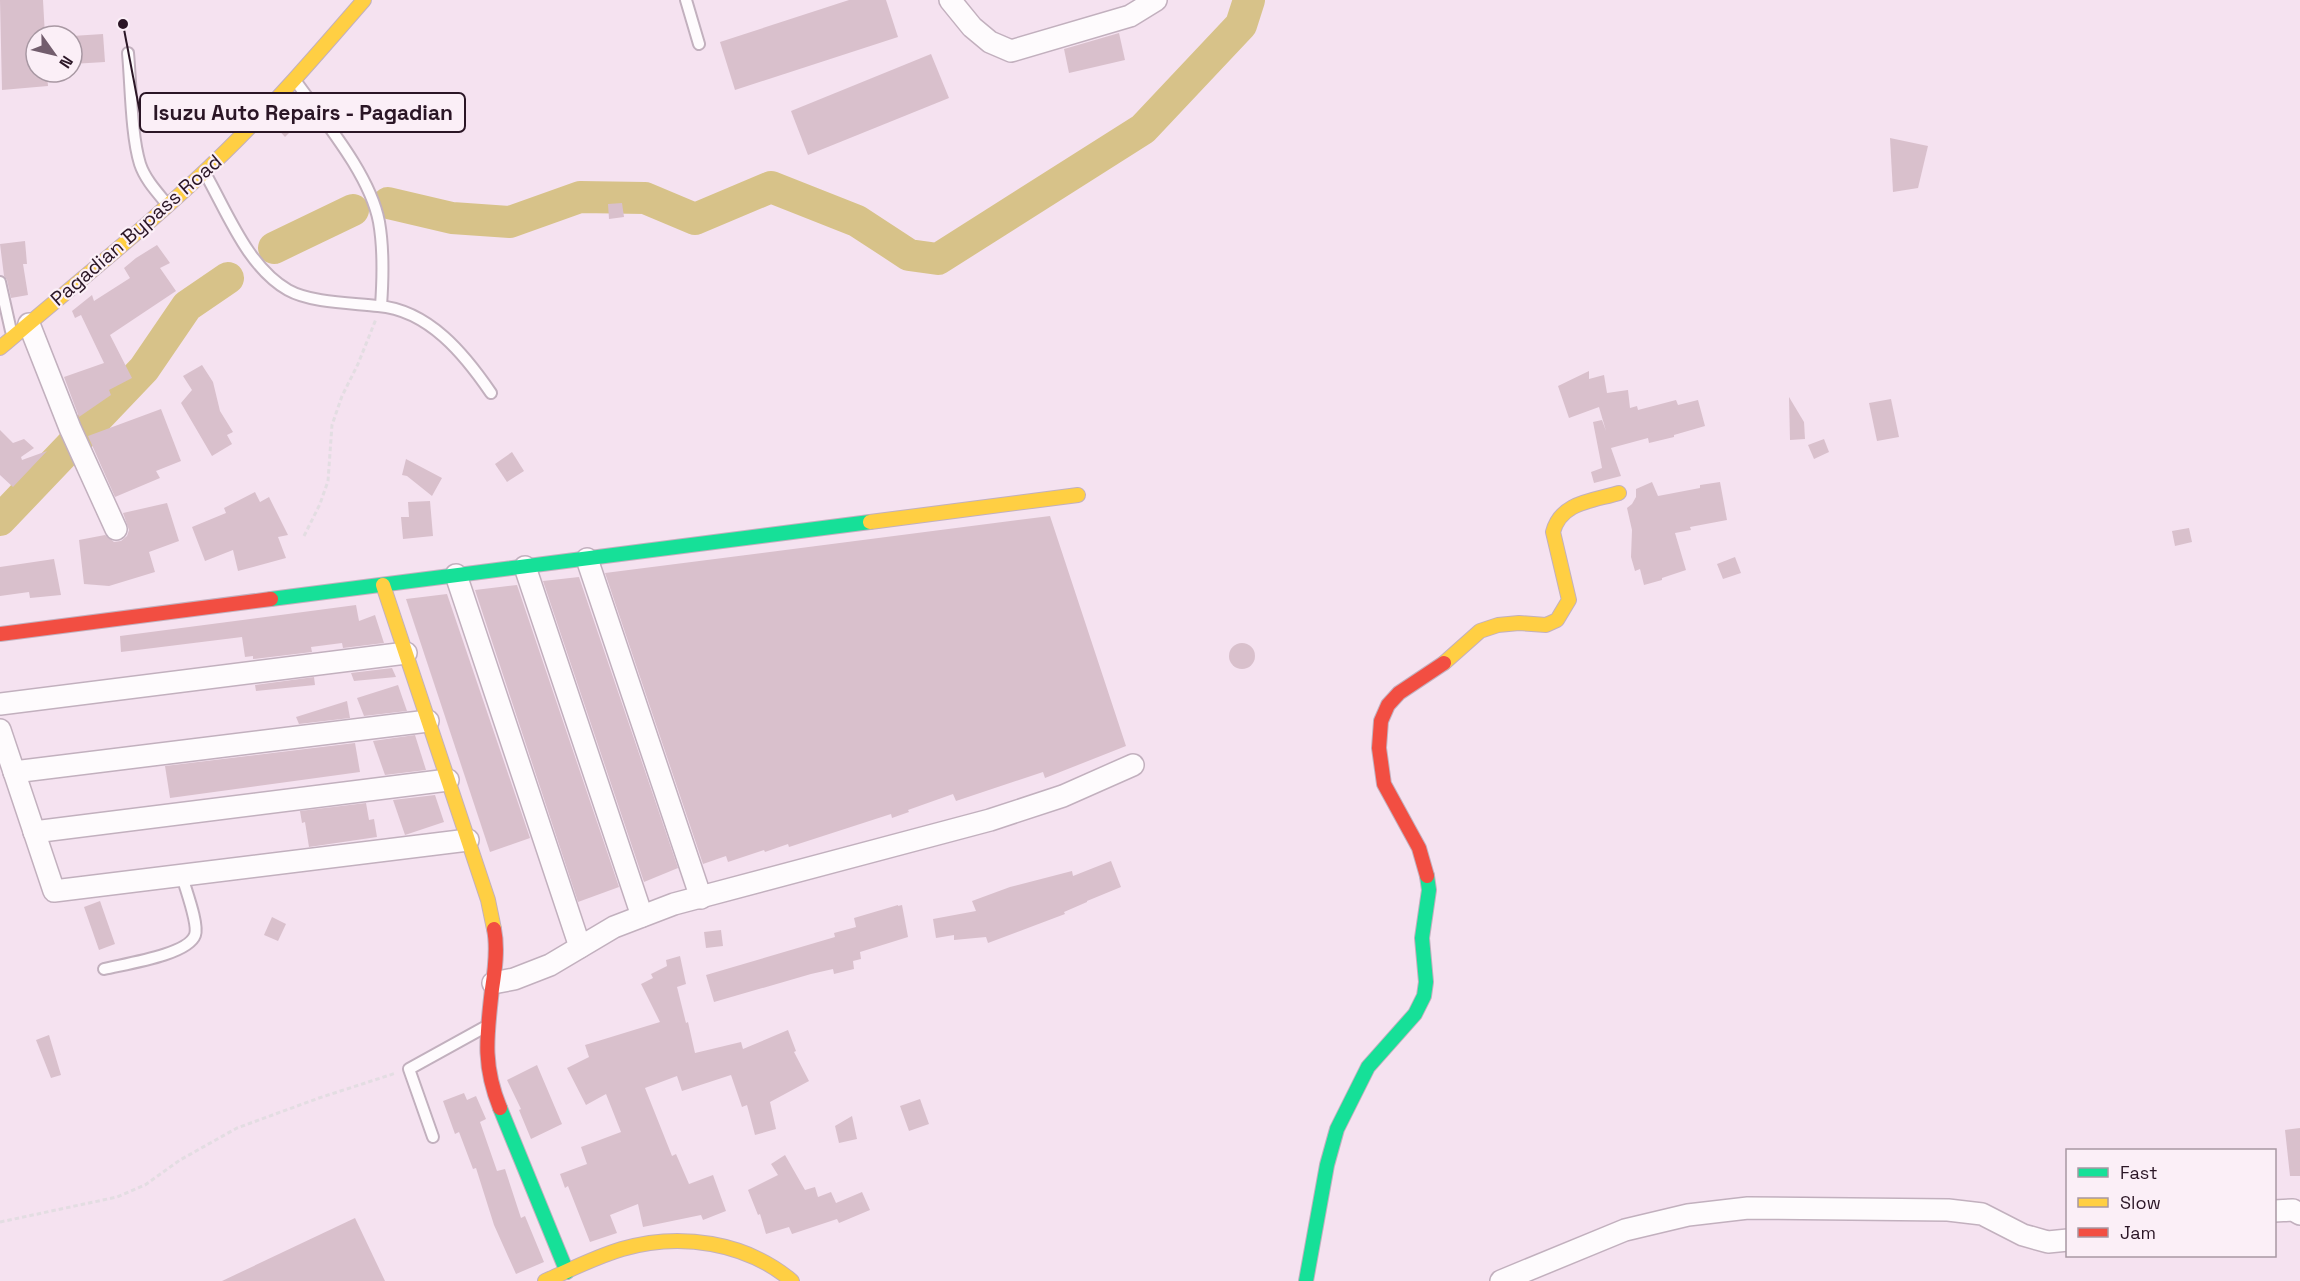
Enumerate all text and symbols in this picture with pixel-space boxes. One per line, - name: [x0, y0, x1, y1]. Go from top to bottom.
- north arrow: [24, 24, 84, 84]
- text: N: [54, 52, 78, 72]
- callout: Isuzu Auto Repairs - Pagadian: [140, 93, 465, 132]
- text: Isuzu Auto Repairs - Pagadian: [153, 99, 453, 126]
- street label: Pagadian Bypass Road: [45, 148, 227, 312]
- legend: [2066, 1149, 2276, 1257]
- text: Fast: [2120, 1161, 2157, 1184]
- text: Slow: [2120, 1191, 2161, 1214]
- text: Jam: [2120, 1221, 2156, 1244]

